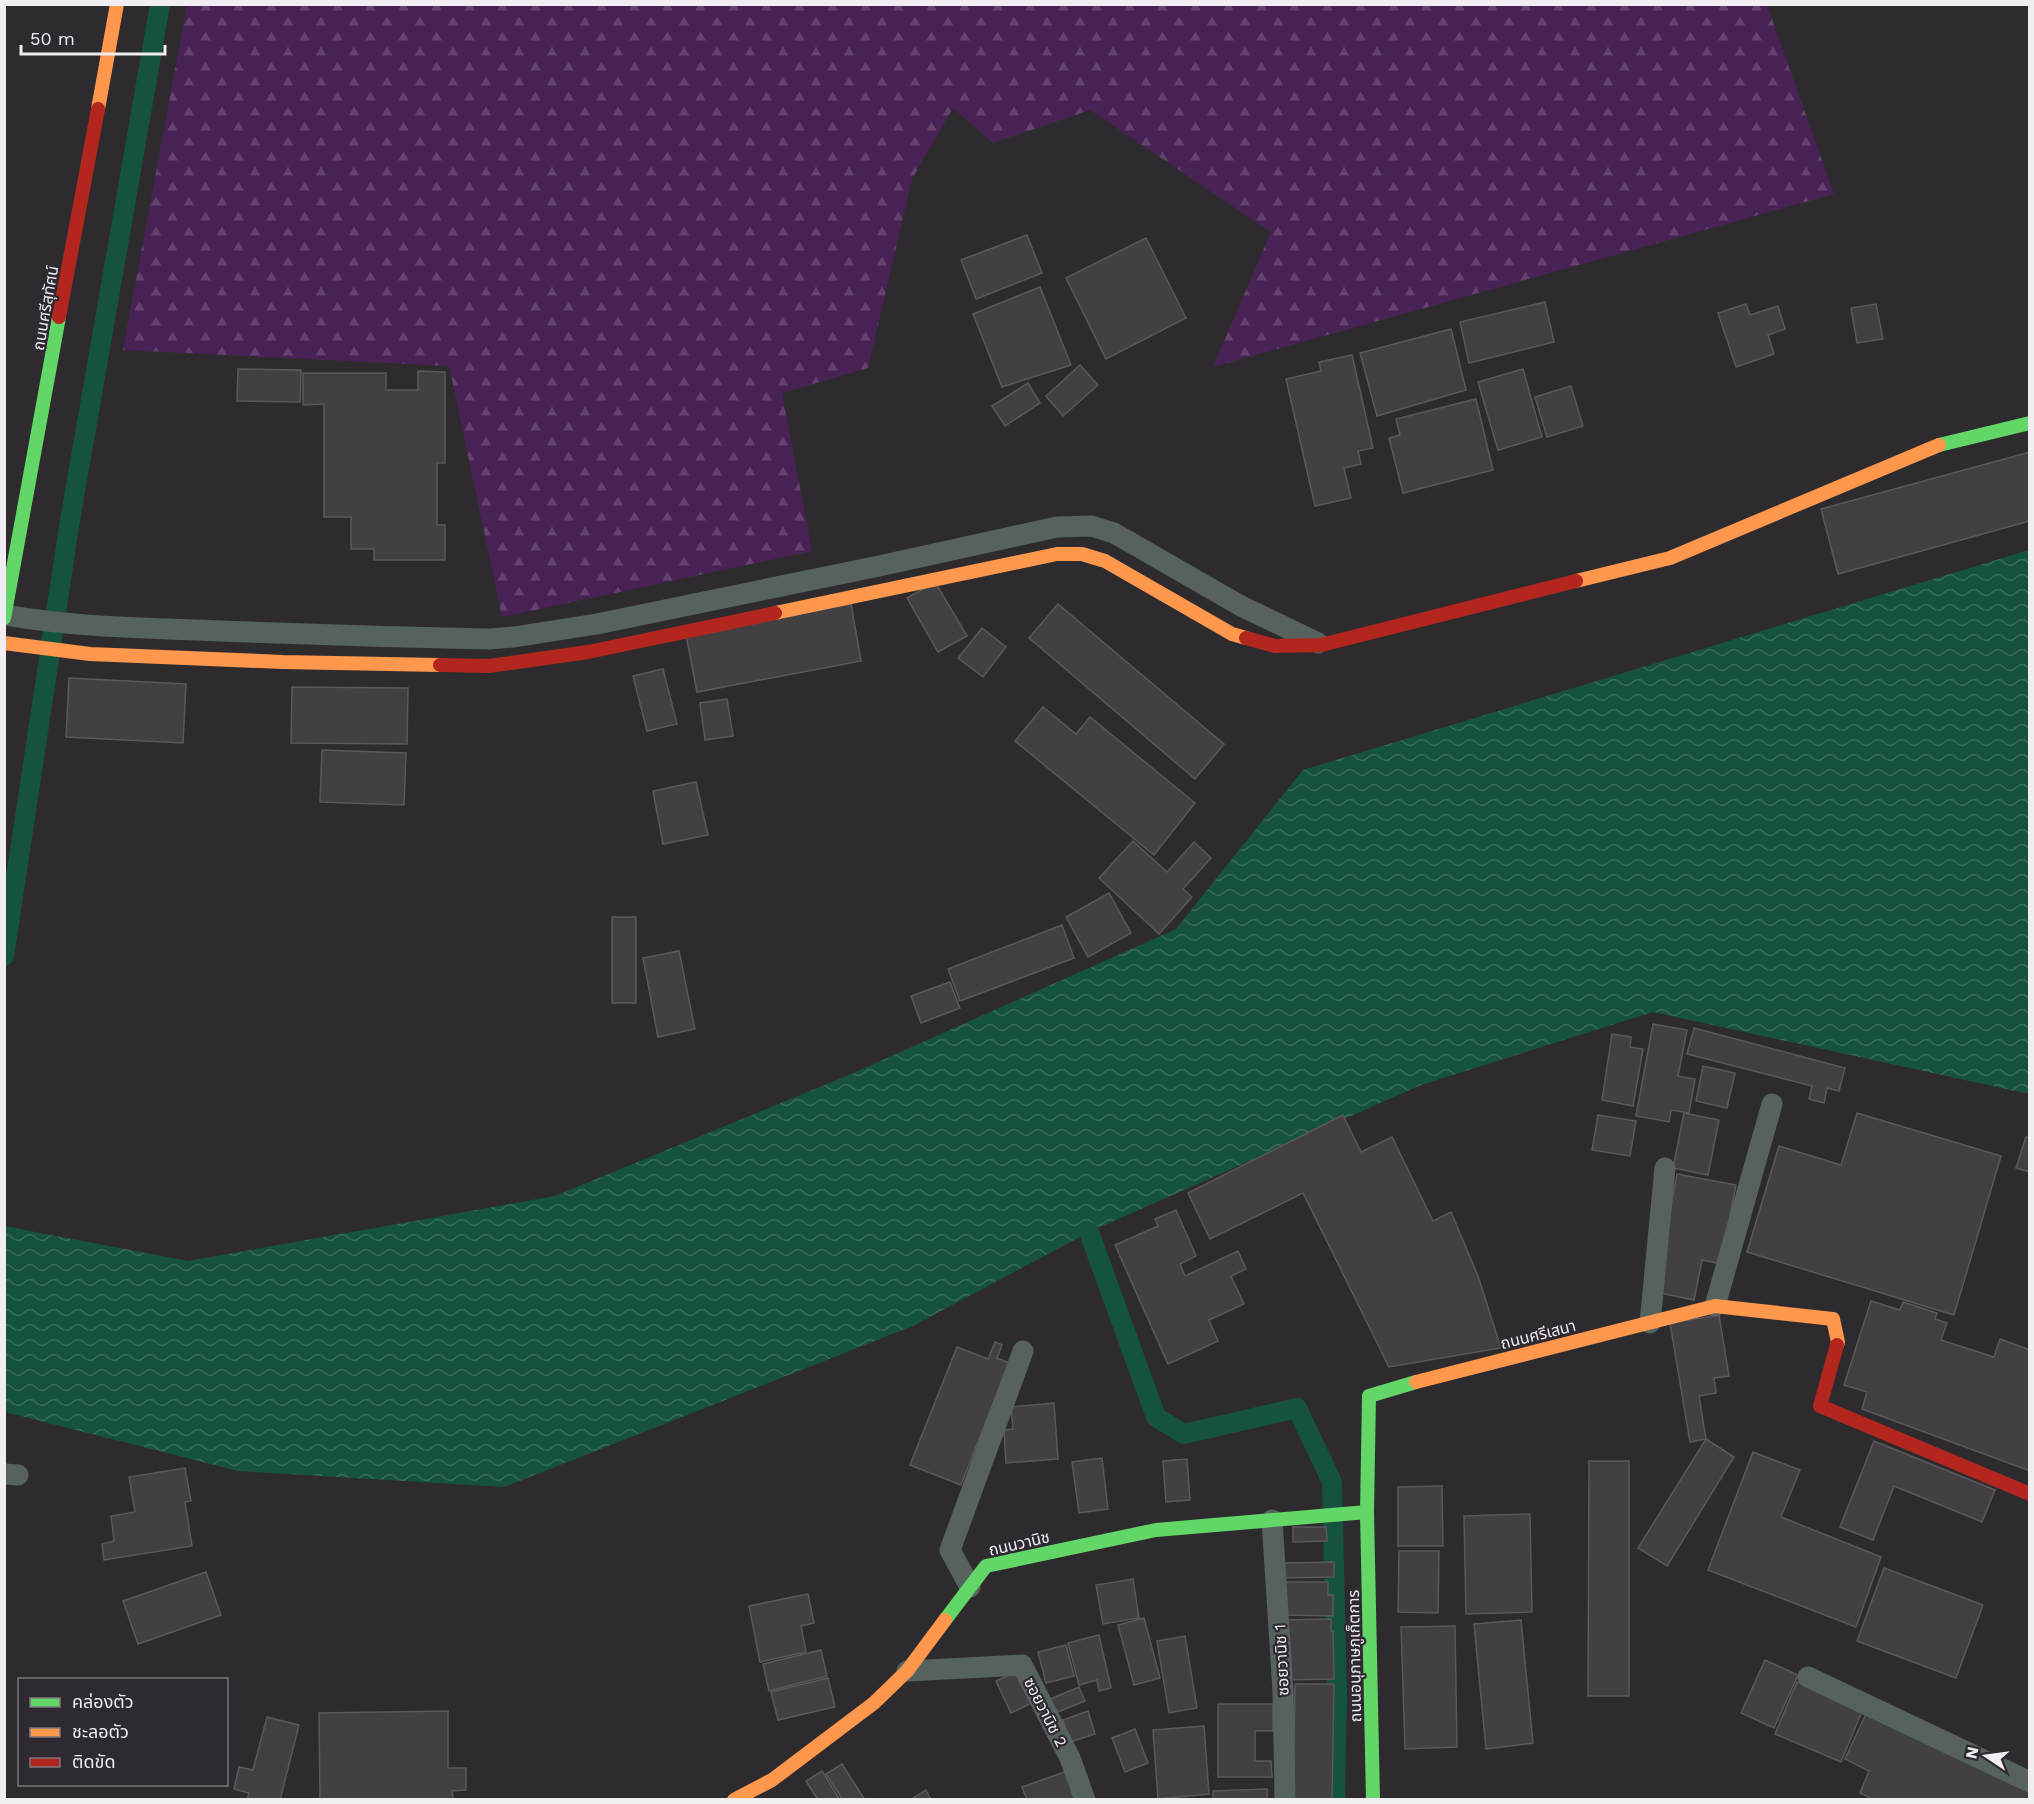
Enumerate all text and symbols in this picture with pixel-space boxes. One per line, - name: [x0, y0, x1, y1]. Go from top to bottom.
- scale bar: [21, 18, 165, 56]
- text: 50 m: [30, 28, 75, 49]
- street label: ถนนศรีสุทัศน์: [29, 264, 62, 352]
- street label: ถนนศรีเสนา: [1498, 1316, 1578, 1353]
- street label: ถนนวานิช: [987, 1527, 1052, 1560]
- street label: ถนนอนุภาษภูเก็ตการ: [1344, 1589, 1365, 1722]
- street label: ซอยวานิช 1: [1270, 1624, 1293, 1696]
- street label: ซอยวานิช 2: [1020, 1674, 1071, 1750]
- legend: [18, 1678, 228, 1786]
- text: คล่องตัว: [72, 1691, 134, 1712]
- text: ชะลอตัว: [72, 1721, 129, 1742]
- north arrow: [1956, 1726, 2016, 1786]
- text: N: [1961, 1745, 1982, 1761]
- text: ติดขัด: [72, 1751, 115, 1772]

